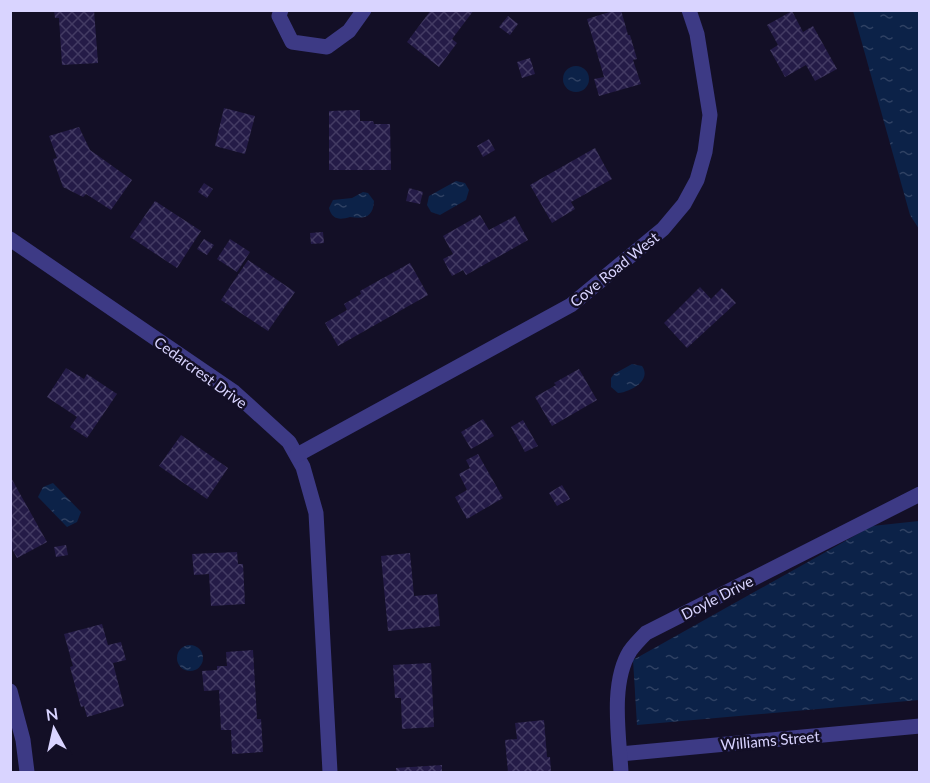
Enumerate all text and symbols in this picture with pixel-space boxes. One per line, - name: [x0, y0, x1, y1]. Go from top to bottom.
- street label: Cove Road West: [566, 227, 662, 310]
- street label: Cedarcrest Drive: [151, 332, 251, 412]
- street label: Doyle Drive: [678, 571, 756, 623]
- north arrow: [24, 699, 84, 759]
- text: N: [44, 703, 59, 724]
- street label: Williams Street: [720, 727, 821, 753]

